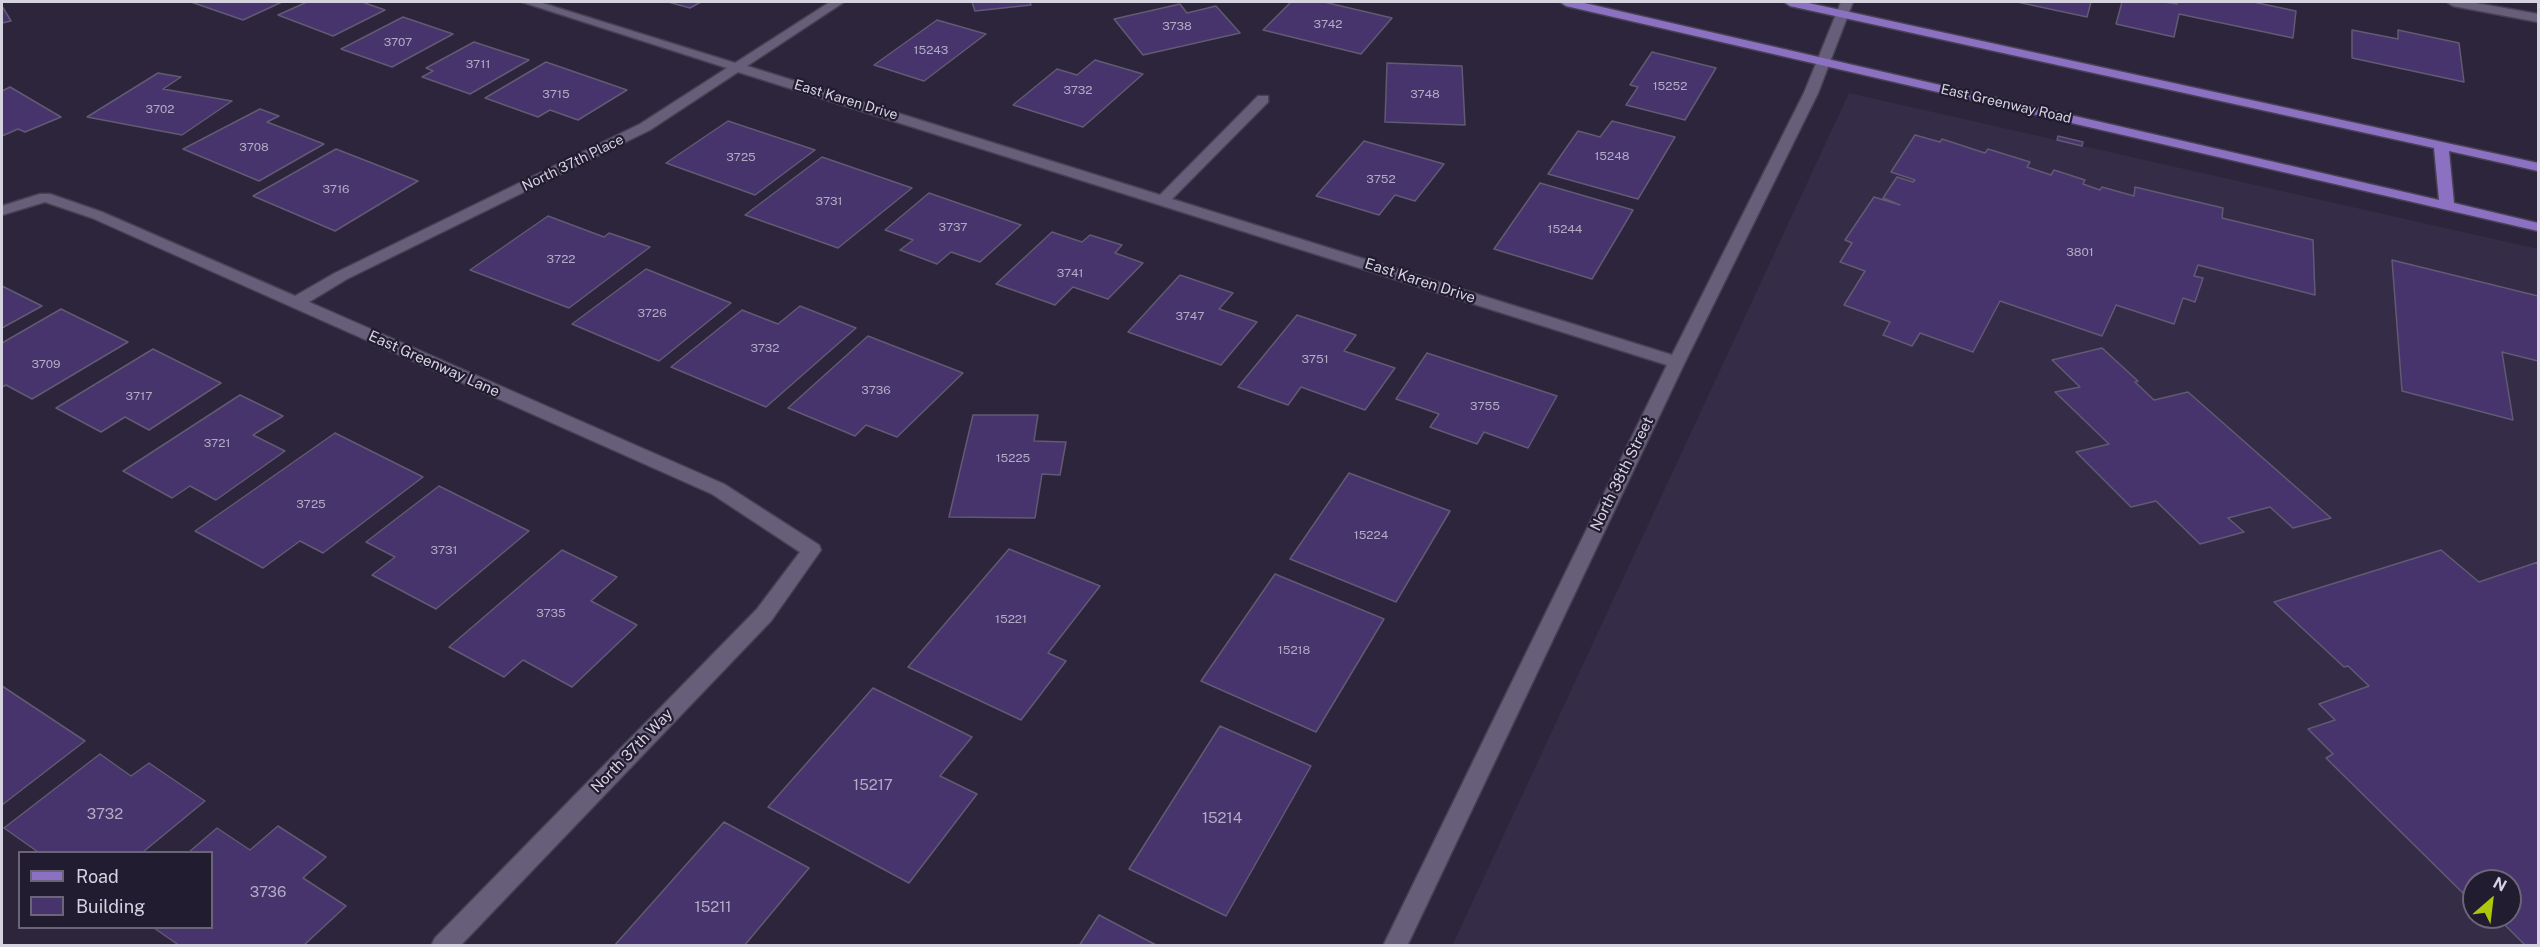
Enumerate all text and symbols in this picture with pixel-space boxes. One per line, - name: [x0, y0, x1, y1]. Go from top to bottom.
- house number: 3742: [1314, 17, 1342, 31]
- house number: 3738: [1162, 19, 1192, 33]
- house number: 3707: [384, 35, 412, 49]
- house number: 15243: [914, 43, 948, 57]
- house number: 3711: [466, 57, 490, 71]
- street label: East Karen Drive: [792, 76, 900, 124]
- house number: 15252: [1653, 79, 1687, 93]
- street label: East Greenway Road: [1939, 81, 2073, 127]
- house number: 3732: [1063, 83, 1093, 97]
- house number: 3715: [542, 87, 570, 101]
- house number: 3748: [1410, 87, 1440, 101]
- house number: 3702: [146, 102, 174, 116]
- street label: North 37th Place: [520, 131, 626, 195]
- house number: 3708: [239, 140, 269, 154]
- house number: 15248: [1594, 149, 1630, 163]
- house number: 3725: [726, 150, 756, 164]
- house number: 3752: [1366, 172, 1396, 186]
- house number: 3716: [322, 182, 350, 196]
- house number: 3731: [816, 194, 842, 208]
- house number: 3737: [939, 220, 967, 234]
- house number: 15244: [1548, 222, 1582, 236]
- house number: 3801: [2066, 245, 2094, 259]
- house number: 3722: [547, 252, 575, 266]
- street label: East Karen Drive: [1362, 255, 1478, 307]
- house number: 3741: [1057, 266, 1083, 280]
- house number: 3726: [637, 306, 667, 320]
- house number: 3747: [1176, 309, 1204, 323]
- street label: East Greenway Lane: [366, 327, 502, 401]
- house number: 3732: [750, 341, 780, 355]
- house number: 3751: [1301, 352, 1329, 366]
- house number: 3709: [31, 357, 61, 371]
- house number: 3736: [861, 383, 891, 397]
- house number: 3717: [126, 389, 152, 403]
- house number: 3755: [1470, 399, 1500, 413]
- street label: North 38th Street: [1587, 414, 1657, 534]
- house number: 3721: [204, 436, 230, 450]
- house number: 15225: [996, 451, 1030, 465]
- house number: 3725: [296, 497, 326, 511]
- house number: 15224: [1354, 528, 1388, 542]
- house number: 3731: [431, 543, 457, 557]
- house number: 3735: [536, 606, 566, 620]
- house number: 15221: [995, 612, 1027, 626]
- house number: 15218: [1278, 643, 1310, 657]
- street label: North 37th Way: [587, 705, 677, 797]
- house number: 15217: [853, 776, 893, 794]
- house number: 3732: [87, 805, 123, 823]
- house number: 15214: [1202, 809, 1242, 827]
- legend: [18, 851, 213, 929]
- text: Road: [76, 866, 119, 887]
- north arrow: [2462, 869, 2522, 929]
- text: N: [2490, 873, 2510, 896]
- house number: 3736: [250, 883, 286, 901]
- text: Building: [76, 896, 145, 917]
- house number: 15211: [695, 898, 731, 916]

